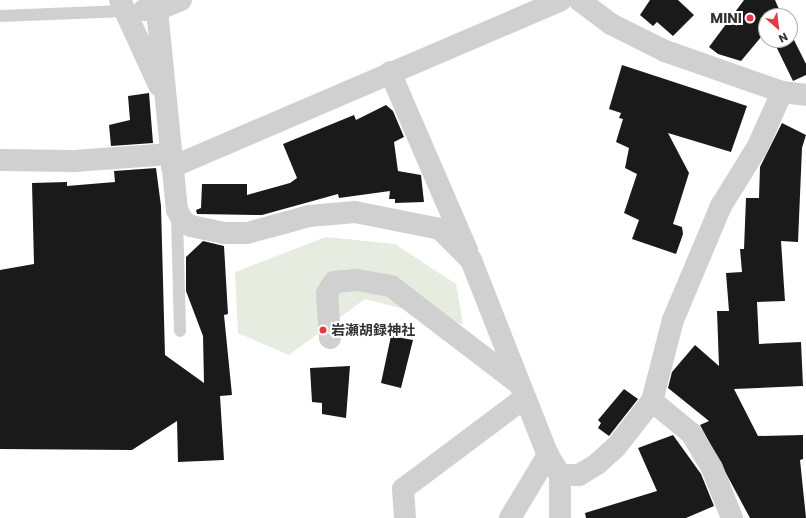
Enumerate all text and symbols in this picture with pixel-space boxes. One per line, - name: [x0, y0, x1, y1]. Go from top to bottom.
- north arrow: [758, 8, 798, 48]
- place label: MINI: [710, 10, 742, 26]
- marker: MINI: [745, 13, 755, 23]
- text: N: [776, 29, 791, 47]
- place label: 岩瀬胡録神社: [331, 322, 415, 338]
- marker: 岩瀬胡録神社: [318, 325, 328, 335]

